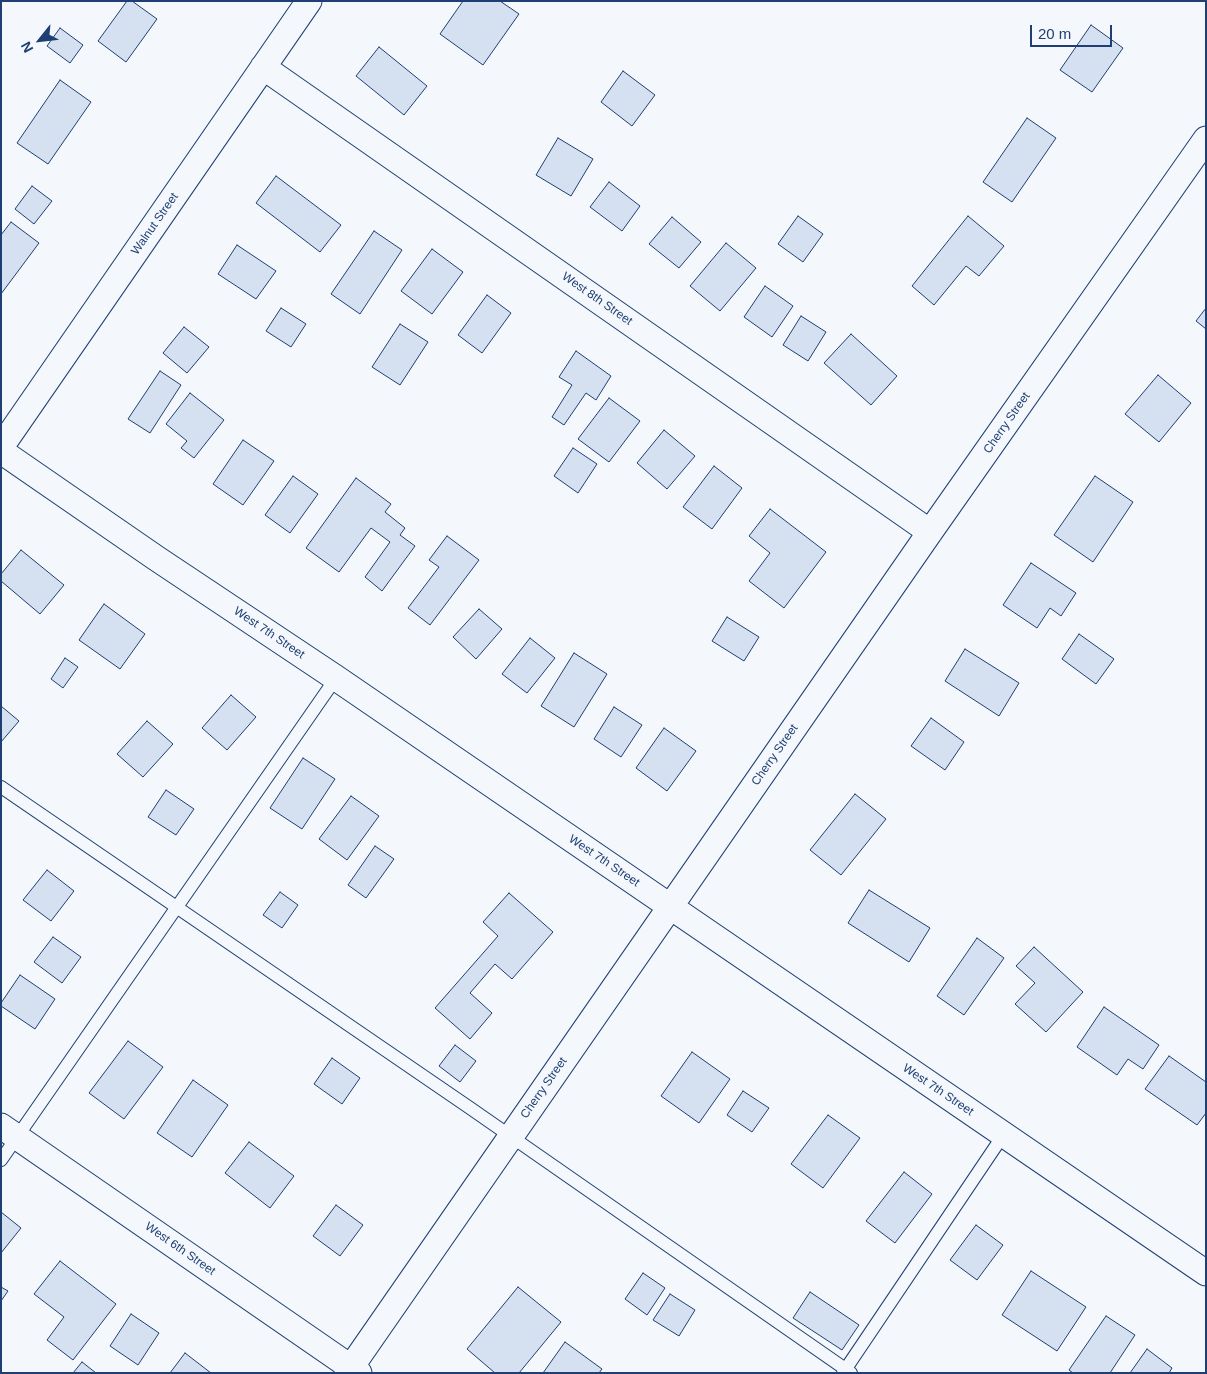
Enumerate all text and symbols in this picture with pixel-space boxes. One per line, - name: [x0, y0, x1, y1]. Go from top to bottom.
- north arrow: [15, 15, 65, 65]
- scale bar: [1032, 15, 1114, 47]
- text: 20 m: [1038, 25, 1071, 42]
- text: N: [17, 39, 36, 56]
- street label: Walnut Street: [128, 190, 182, 258]
- street label: West 8th Street: [559, 269, 635, 329]
- street label: Cherry Street: [981, 390, 1033, 456]
- street label: West 7th Street: [231, 604, 307, 662]
- street label: Cherry Street: [749, 722, 801, 788]
- street label: West 7th Street: [566, 832, 642, 890]
- street label: Cherry Street: [518, 1055, 570, 1121]
- street label: West 7th Street: [900, 1061, 976, 1119]
- street label: West 6th Street: [142, 1219, 218, 1279]

